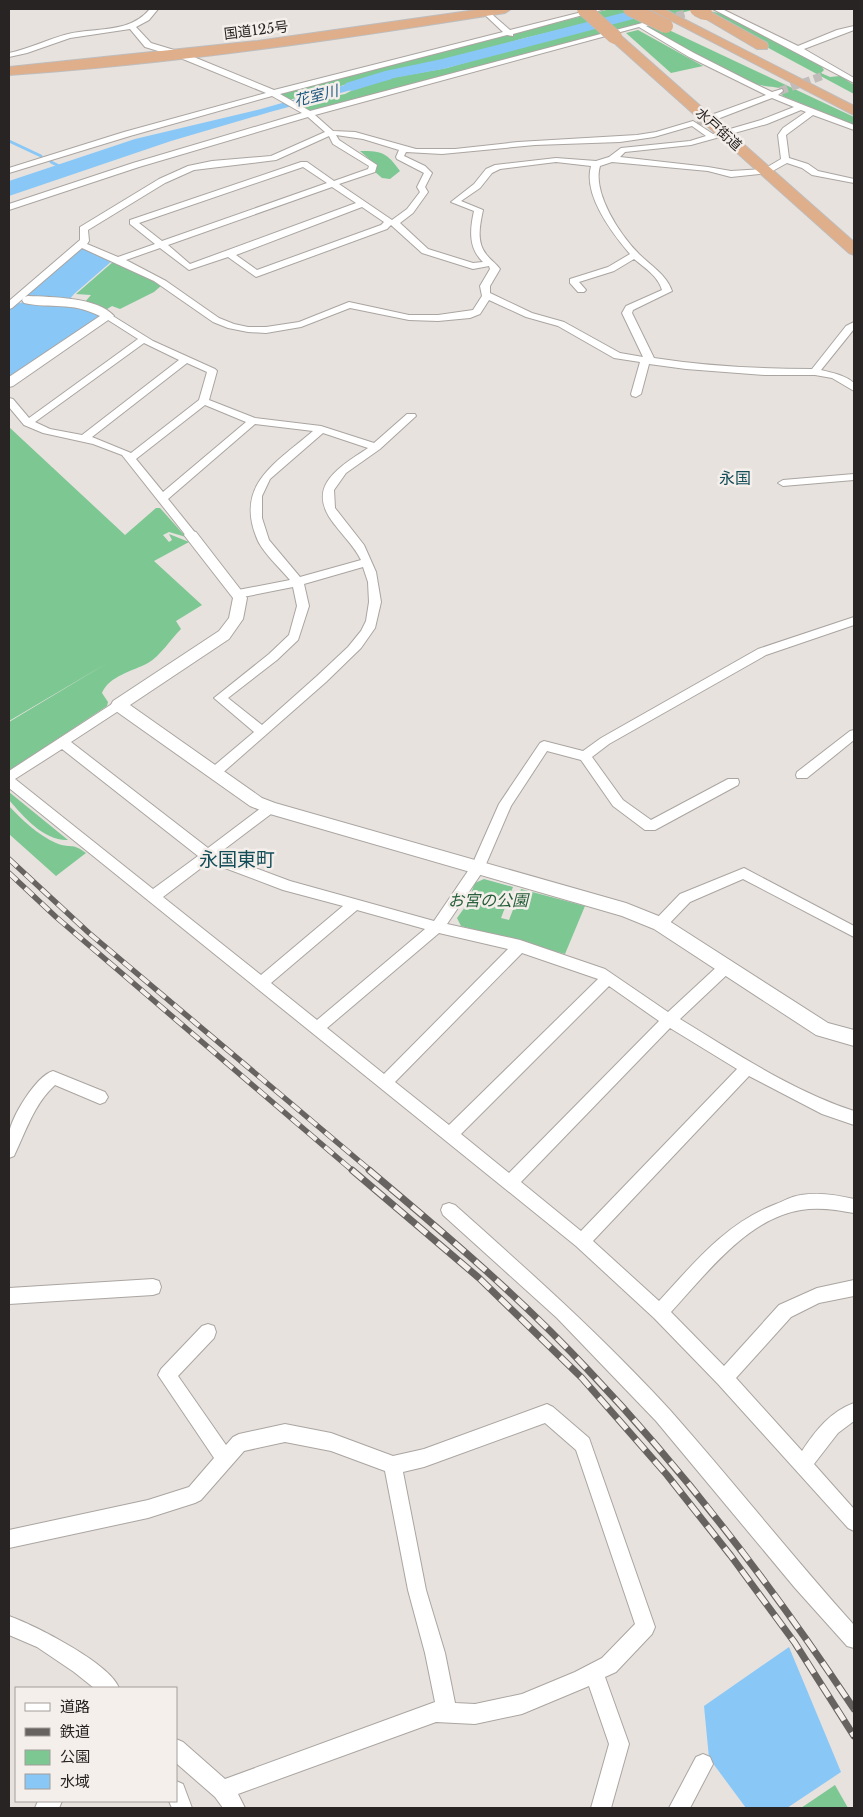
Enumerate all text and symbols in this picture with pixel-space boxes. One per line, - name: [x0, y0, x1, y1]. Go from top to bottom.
- street label: 国道125号: [223, 17, 289, 43]
- water label: 花室川: [292, 80, 342, 110]
- street label: 水戸街道: [692, 104, 746, 154]
- district label: 永国: [719, 468, 751, 488]
- district label: 永国東町: [199, 848, 275, 871]
- park label: お宮の公園: [448, 890, 530, 910]
- legend: [15, 1687, 178, 1802]
- text: 道路: [60, 1697, 90, 1716]
- text: 鉄道: [60, 1722, 90, 1741]
- text: 公園: [60, 1747, 90, 1766]
- text: 水域: [60, 1772, 90, 1791]

